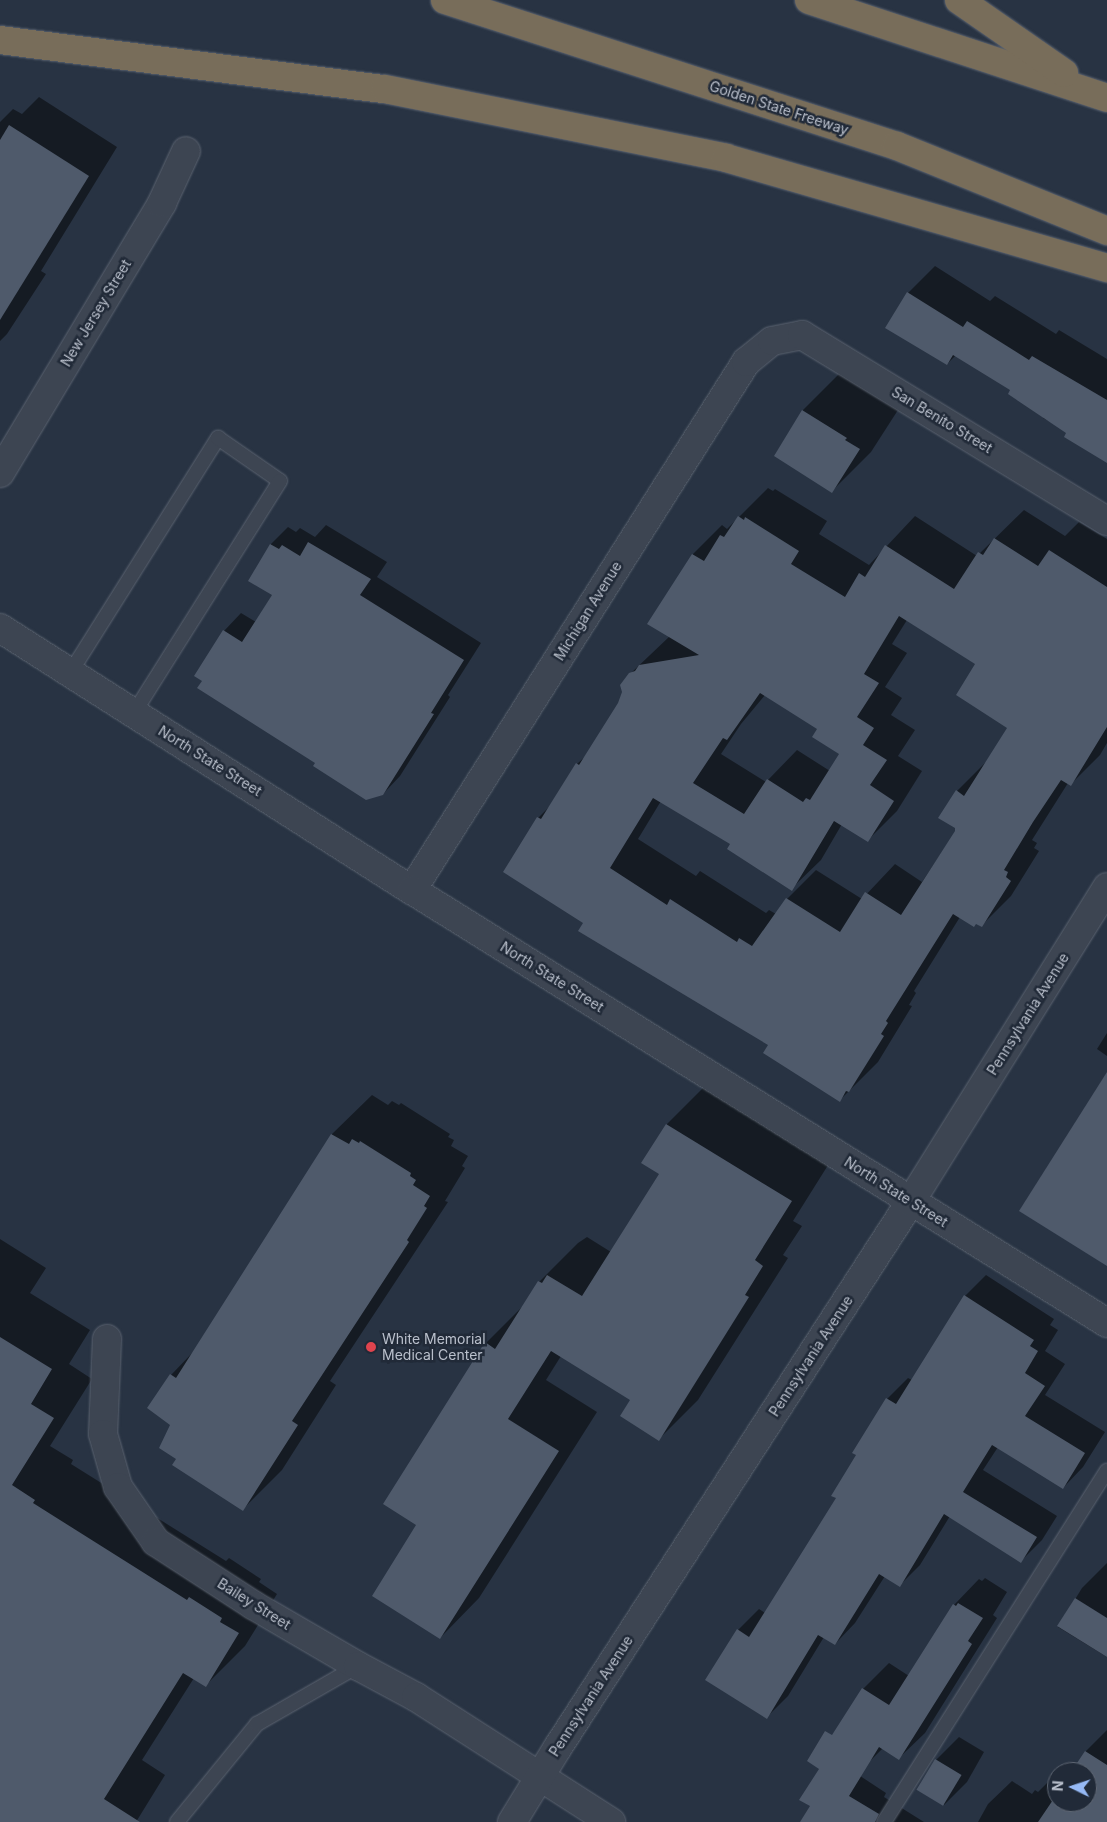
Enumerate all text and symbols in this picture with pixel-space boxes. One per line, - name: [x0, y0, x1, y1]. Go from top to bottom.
- street label: Golden State Freeway: [707, 78, 851, 138]
- street label: New Jersey Street: [57, 256, 135, 370]
- street label: San Benito Street: [889, 383, 995, 457]
- street label: Michigan Avenue: [551, 558, 625, 664]
- street label: North State Street: [155, 722, 265, 800]
- street label: North State Street: [497, 938, 607, 1016]
- street label: Pennsylvania Avenue: [984, 950, 1072, 1078]
- street label: North State Street: [841, 1153, 951, 1231]
- street label: Pennsylvania Avenue: [766, 1292, 856, 1420]
- place label: White Memorial Medical Center: [382, 1331, 486, 1364]
- marker: White Memorial Medical Center: [364, 1340, 378, 1354]
- street label: Bailey Street: [214, 1575, 294, 1633]
- street label: Pennsylvania Avenue: [546, 1632, 636, 1760]
- north arrow: [1047, 1762, 1097, 1812]
- text: N: [1049, 1780, 1066, 1792]

